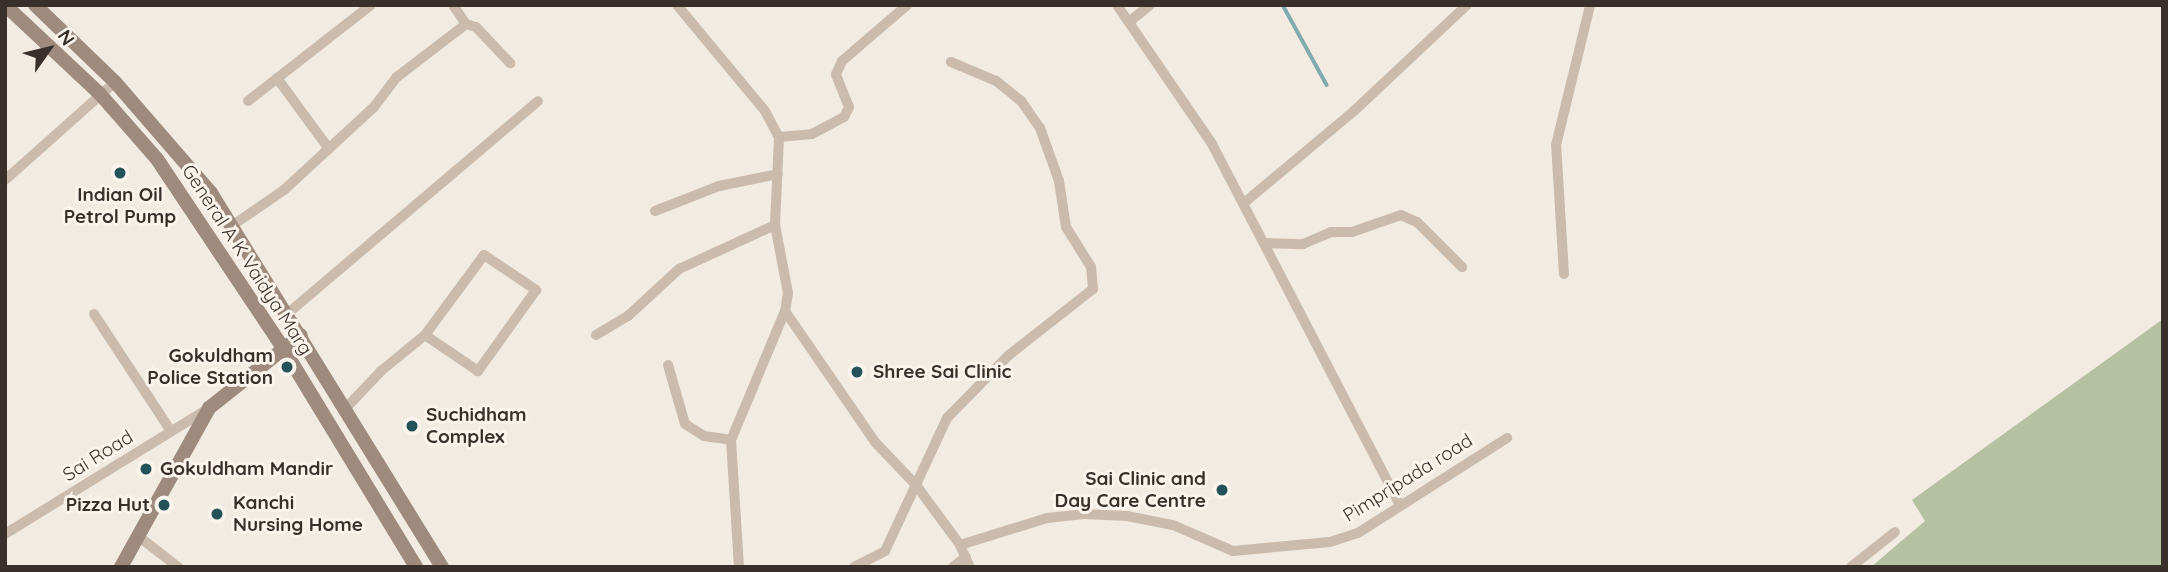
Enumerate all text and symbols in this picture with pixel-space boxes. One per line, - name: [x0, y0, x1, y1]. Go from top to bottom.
- north arrow: [14, 14, 84, 84]
- text: N: [53, 25, 80, 50]
- street label: General A K Vaidya Marg: [177, 161, 317, 359]
- marker: Indian Oil Petrol Pump: [112, 165, 128, 181]
- place label: Indian Oil Petrol Pump: [64, 184, 176, 228]
- place label: Gokuldham Police Station: [147, 345, 273, 389]
- marker: Gokuldham Police Station: [279, 359, 295, 375]
- place label: Shree Sai Clinic: [873, 361, 1011, 383]
- marker: Shree Sai Clinic: [847, 362, 867, 382]
- place label: Suchidham Complex: [426, 404, 527, 448]
- marker: Suchidham Complex: [404, 418, 420, 434]
- street label: Sai Road: [59, 426, 137, 486]
- street label: Pimpripada road: [1339, 429, 1477, 527]
- place label: Gokuldham Mandir: [160, 458, 333, 480]
- marker: Gokuldham Mandir: [138, 461, 154, 477]
- place label: Sai Clinic and Day Care Centre: [1055, 468, 1206, 512]
- marker: Sai Clinic and Day Care Centre: [1212, 480, 1232, 500]
- place label: Kanchi Nursing Home: [233, 492, 363, 536]
- place label: Pizza Hut: [66, 494, 150, 516]
- marker: Pizza Hut: [156, 497, 172, 513]
- marker: Kanchi Nursing Home: [207, 504, 227, 524]

